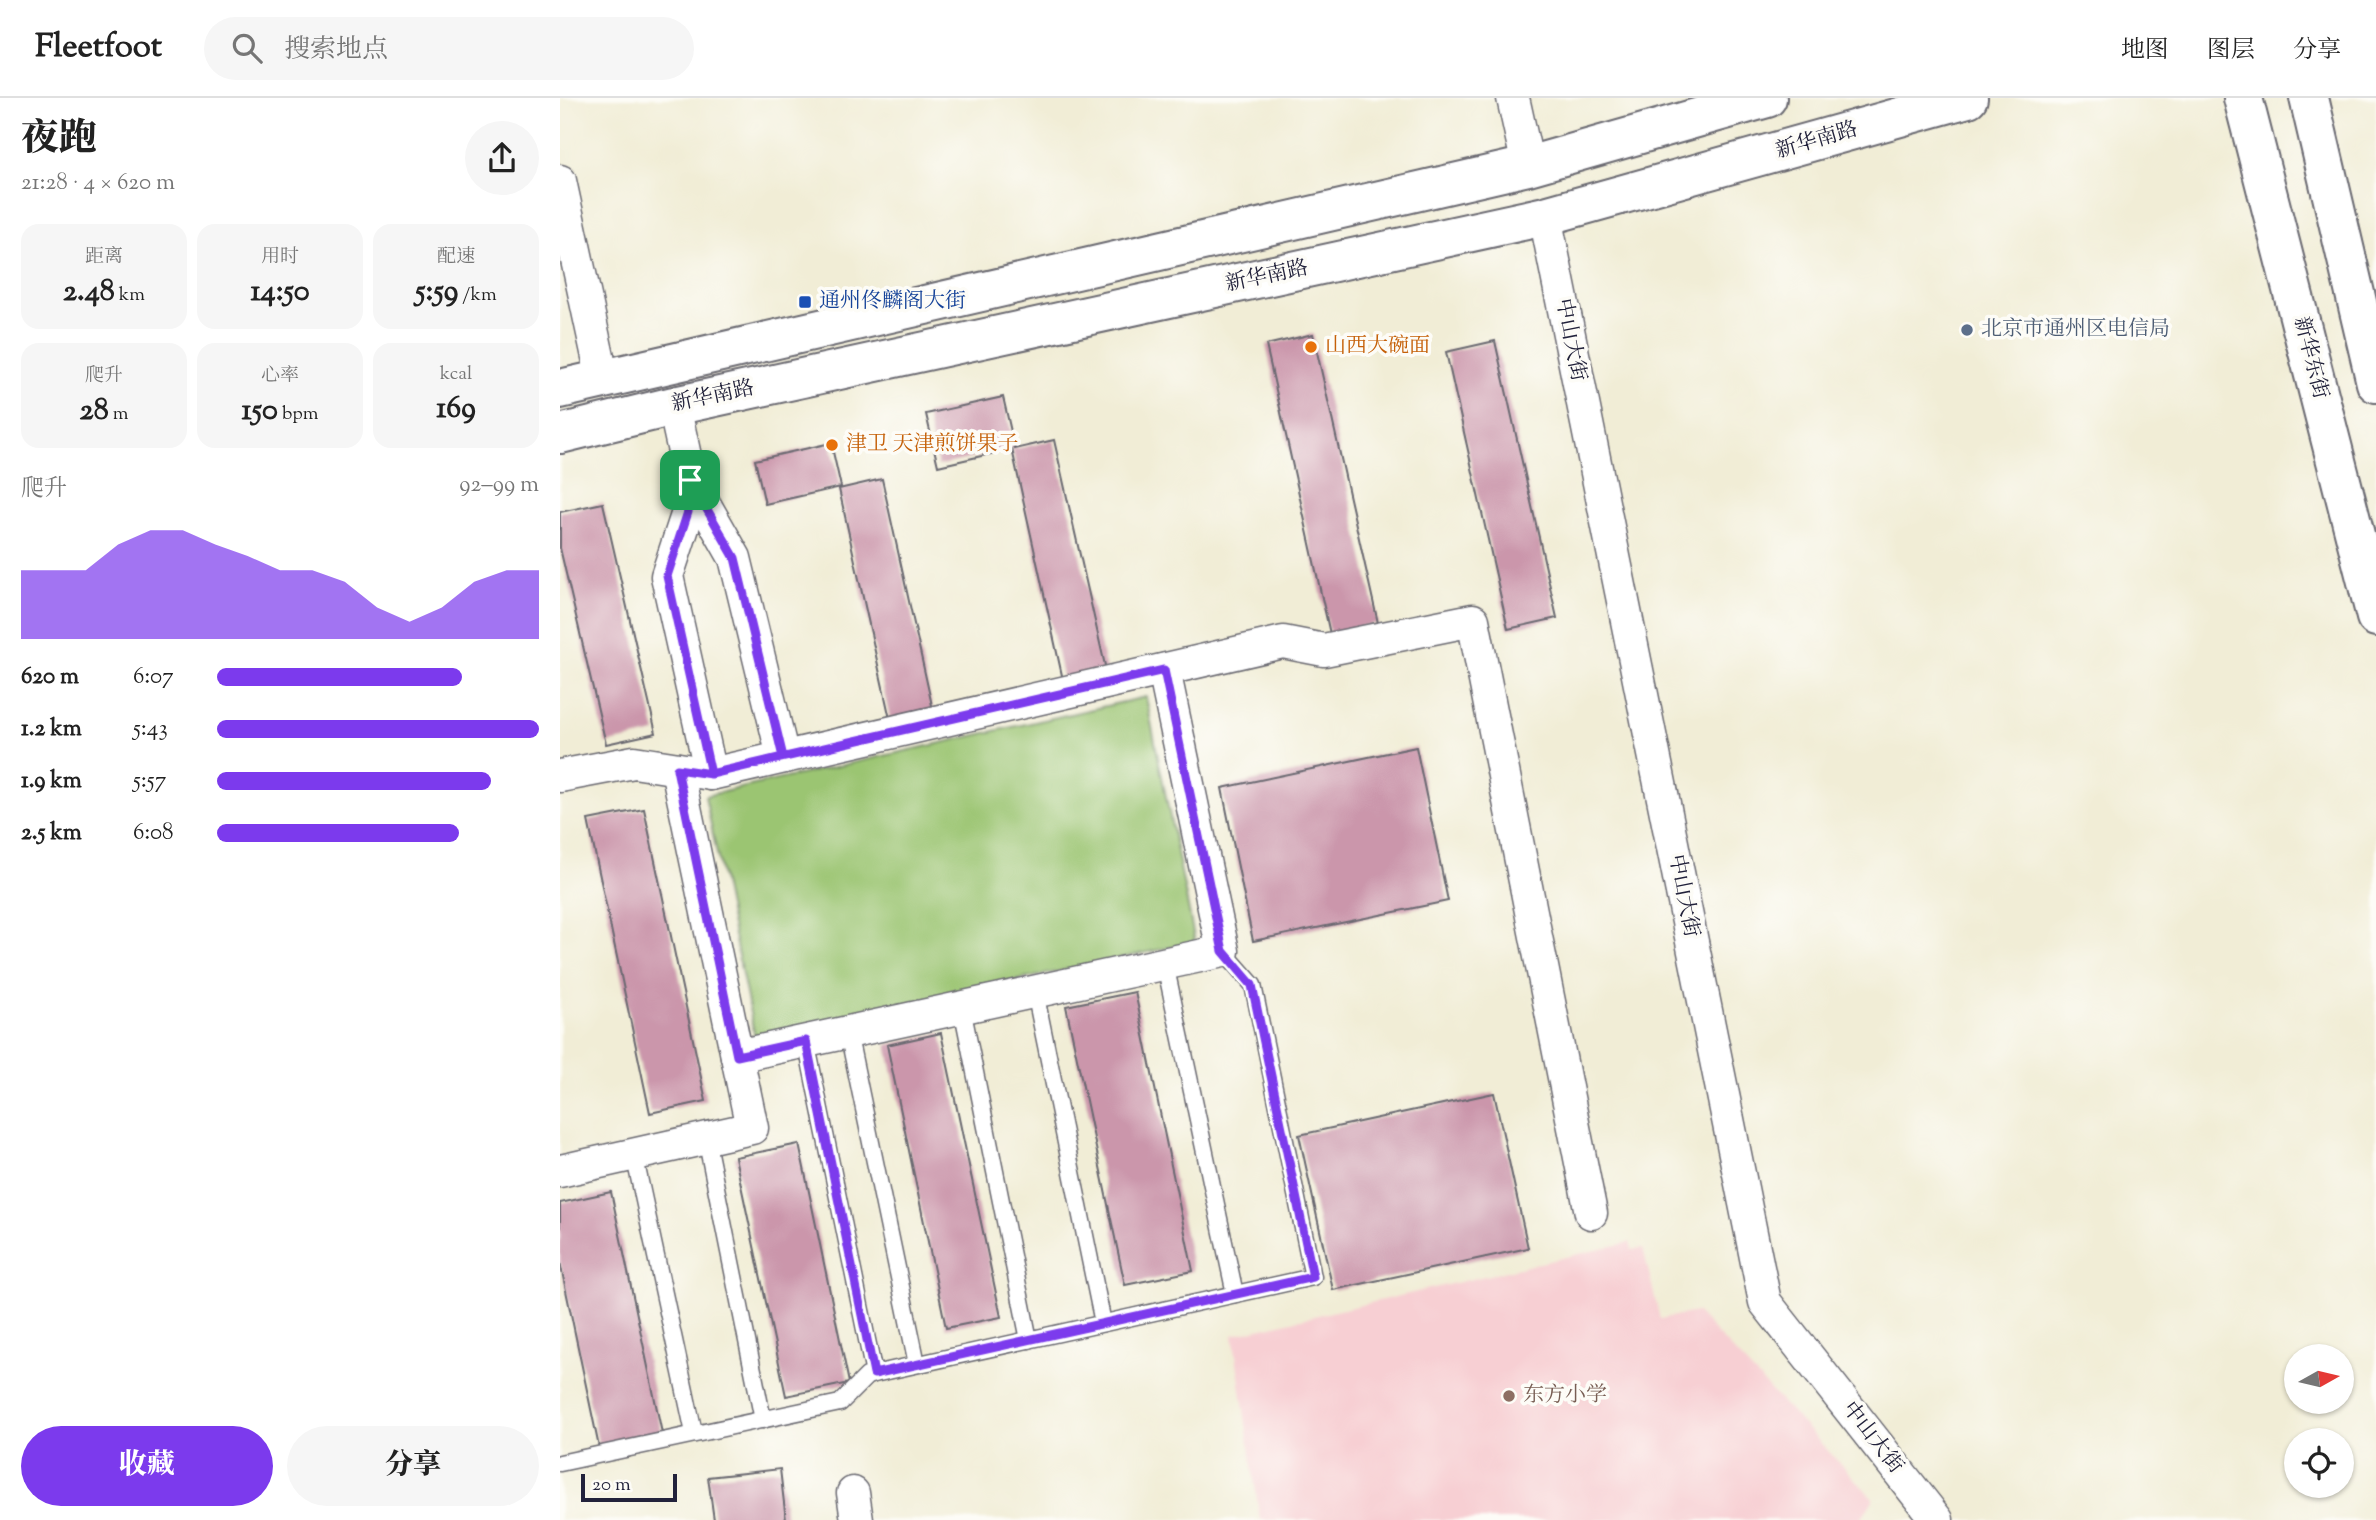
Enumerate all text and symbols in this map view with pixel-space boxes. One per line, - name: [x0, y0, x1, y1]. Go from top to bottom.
- search box: [204, 17, 694, 80]
- text: Fleetfoot: [35, 24, 162, 72]
- icon: search: [228, 29, 266, 67]
- text: 搜索地点: [284, 32, 388, 69]
- text: 地图: [2121, 34, 2169, 68]
- text: 图层: [2207, 34, 2255, 68]
- text: 分享: [2293, 34, 2341, 68]
- text: 夜跑: [21, 114, 97, 168]
- street label: 新华南路: [1772, 115, 1862, 167]
- button: share: [465, 121, 539, 195]
- text: 21:28 · 4 × 620 m: [21, 167, 175, 200]
- text: 距离: [85, 244, 123, 271]
- text: 用时: [261, 244, 299, 271]
- text: 配速: [437, 244, 475, 271]
- street label: 新华南路: [1223, 254, 1311, 300]
- text: 2.48: [63, 271, 115, 314]
- text: 14:50: [250, 271, 310, 314]
- text: 5:59: [415, 271, 458, 314]
- text: km: [115, 282, 145, 309]
- text: /km: [458, 282, 497, 309]
- place label: 通州佟麟阁大街: [819, 287, 966, 317]
- marker: 通州佟麟阁大街: [797, 294, 813, 310]
- street label: 中山大街: [1547, 296, 1593, 384]
- street label: 新华东街: [2285, 314, 2335, 402]
- place label: 北京市通州区电信局: [1981, 315, 2170, 345]
- marker: 北京市通州区电信局: [1959, 322, 1975, 338]
- place label: 山西大碗面: [1325, 332, 1430, 362]
- marker: 山西大碗面: [1303, 339, 1319, 355]
- text: kcal: [440, 361, 472, 388]
- text: 爬升: [85, 363, 123, 390]
- text: 心率: [261, 363, 299, 390]
- street label: 新华南路: [669, 374, 757, 420]
- text: 169: [436, 388, 476, 431]
- text: 28: [80, 390, 109, 433]
- text: 150: [242, 390, 278, 433]
- text: m: [109, 401, 128, 428]
- text: bpm: [278, 401, 318, 428]
- place label: 津卫 天津煎饼果子: [846, 430, 1018, 460]
- marker: 津卫 天津煎饼果子: [824, 437, 840, 453]
- pin: [660, 450, 720, 510]
- icon: arrive: [671, 461, 709, 499]
- text: 92–99 m: [459, 469, 539, 502]
- text: 爬升: [21, 473, 67, 506]
- text: 620 m: [21, 661, 79, 694]
- text: 6:07: [133, 661, 174, 694]
- text: 1.2 km: [21, 713, 82, 746]
- text: 5:43: [133, 713, 168, 746]
- text: 1.9 km: [21, 765, 82, 798]
- text: 5:57: [133, 765, 166, 798]
- text: 2.5 km: [21, 817, 82, 850]
- text: 6:08: [133, 817, 174, 850]
- street label: 中山大街: [1660, 852, 1706, 940]
- north arrow: [2284, 1344, 2354, 1414]
- map controls: [2284, 1344, 2354, 1498]
- place label: 东方小学: [1523, 1381, 1607, 1411]
- marker: 东方小学: [1501, 1388, 1517, 1404]
- street label: 中山大街: [1834, 1396, 1910, 1480]
- button: 收藏: [21, 1426, 273, 1506]
- button: 分享: [287, 1426, 539, 1506]
- button: locate: [2284, 1428, 2354, 1498]
- scale bar: [581, 1471, 677, 1503]
- text: 20 m: [592, 1472, 631, 1499]

